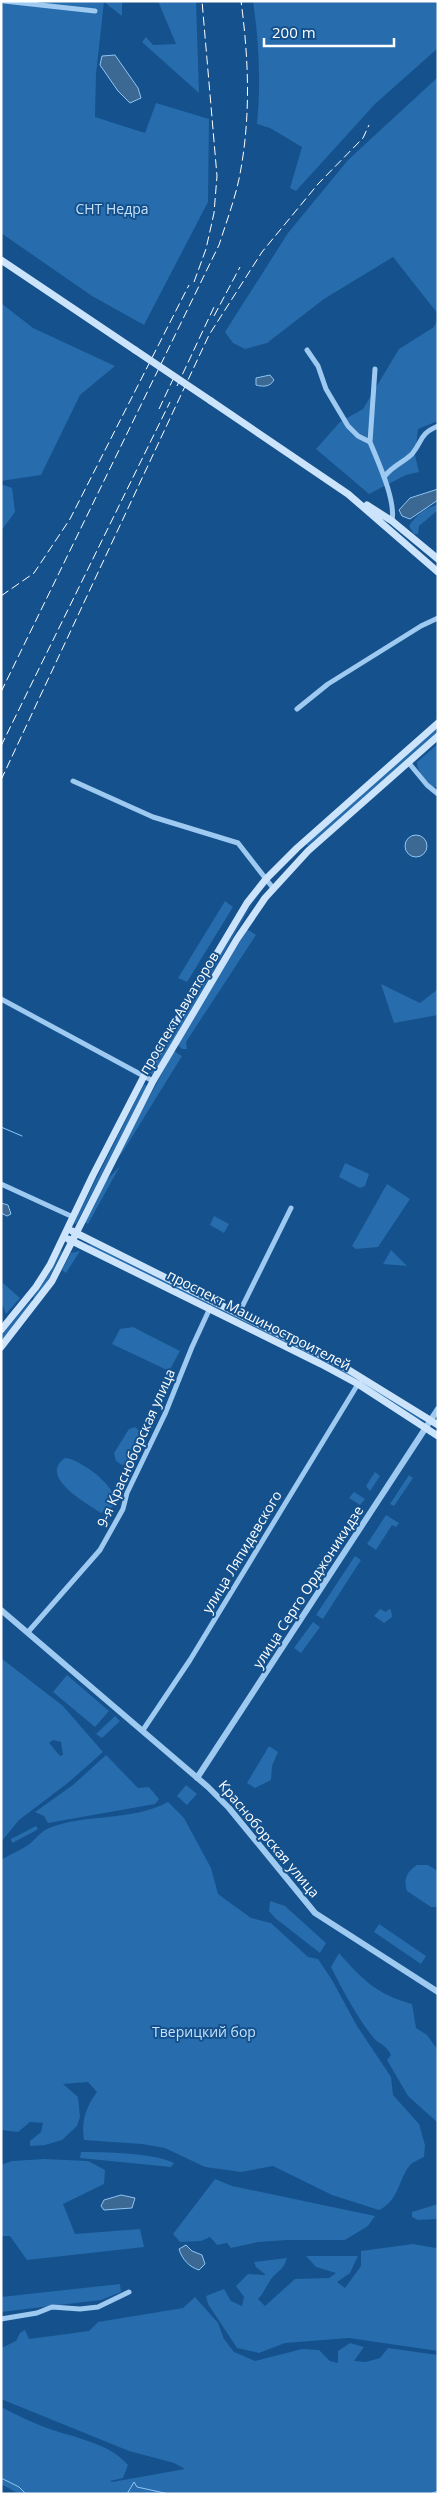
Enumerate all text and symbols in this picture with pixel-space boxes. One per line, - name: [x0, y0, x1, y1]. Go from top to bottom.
- scale bar: [264, 15, 394, 47]
- text: 200 m: [272, 22, 316, 42]
- park label: СНТ Недра: [75, 199, 149, 218]
- street label: проспект Авиаторов: [134, 948, 223, 1078]
- street label: проспект Машиностроителей: [164, 1265, 354, 1374]
- street label: 9-я Красноборская улица: [92, 1366, 179, 1530]
- street label: улица Ляпидевского: [197, 1487, 286, 1617]
- street label: улица Серго Орджоникидзе: [248, 1502, 367, 1672]
- street label: Красноборская улица: [215, 1776, 324, 1901]
- park label: Тверицкий бор: [152, 2022, 256, 2041]

